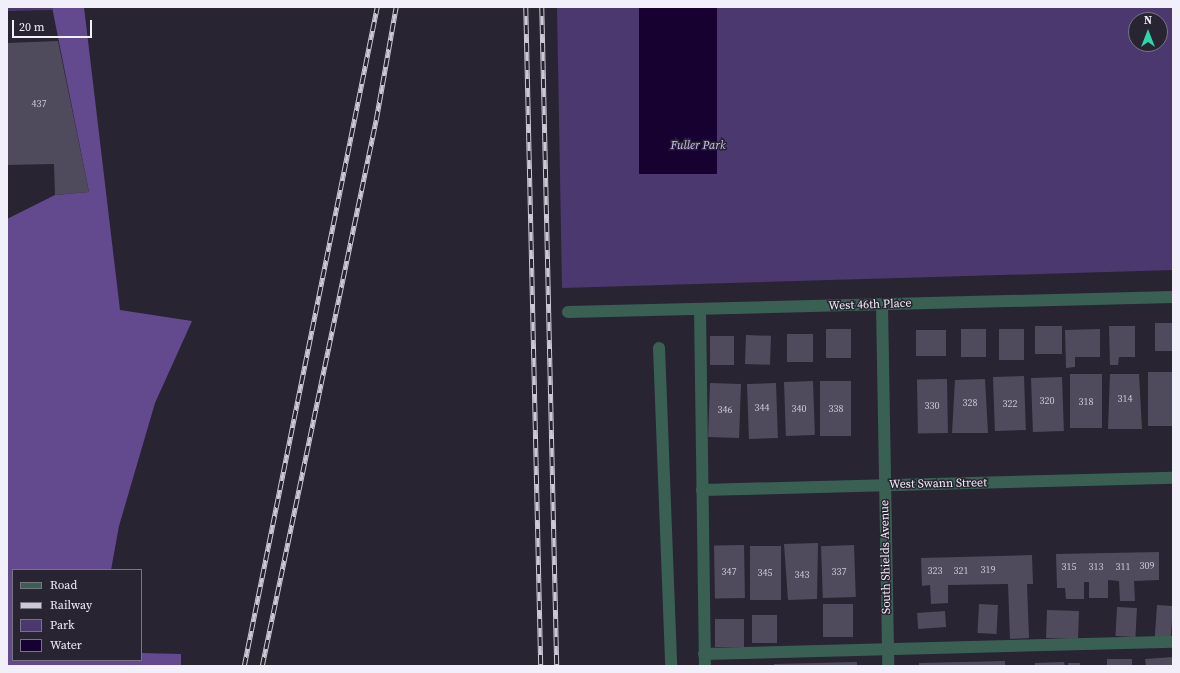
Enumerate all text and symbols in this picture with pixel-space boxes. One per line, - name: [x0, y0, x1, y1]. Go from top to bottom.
- scale bar: [14, 12, 94, 38]
- north arrow: [1128, 12, 1168, 52]
- text: N: [1144, 13, 1152, 28]
- text: 20 m: [19, 19, 45, 35]
- house number: 437: [32, 98, 46, 110]
- park label: Fuller Park: [670, 139, 726, 153]
- street label: West 46th Place: [828, 296, 912, 314]
- house number: 314: [1118, 393, 1132, 405]
- house number: 320: [1040, 395, 1054, 407]
- house number: 318: [1079, 396, 1093, 408]
- house number: 328: [963, 397, 977, 409]
- house number: 322: [1003, 398, 1017, 410]
- house number: 330: [925, 400, 939, 412]
- house number: 344: [755, 402, 769, 414]
- house number: 340: [792, 403, 806, 415]
- house number: 338: [829, 403, 843, 415]
- house number: 346: [718, 404, 732, 416]
- street label: West Swann Street: [889, 476, 987, 492]
- street label: South Shields Avenue: [878, 500, 894, 614]
- house number: 309: [1140, 560, 1154, 572]
- house number: 315: [1062, 561, 1076, 573]
- house number: 313: [1089, 561, 1103, 573]
- house number: 311: [1116, 561, 1130, 573]
- house number: 319: [981, 564, 995, 576]
- house number: 323: [928, 565, 942, 577]
- house number: 321: [954, 565, 968, 577]
- house number: 347: [722, 566, 736, 578]
- house number: 337: [832, 566, 846, 578]
- house number: 345: [758, 567, 772, 579]
- legend: [12, 569, 142, 661]
- house number: 343: [795, 569, 809, 581]
- text: Road: [50, 577, 77, 593]
- text: Railway: [50, 597, 92, 613]
- text: Park: [50, 617, 75, 633]
- text: Water: [50, 637, 82, 653]

